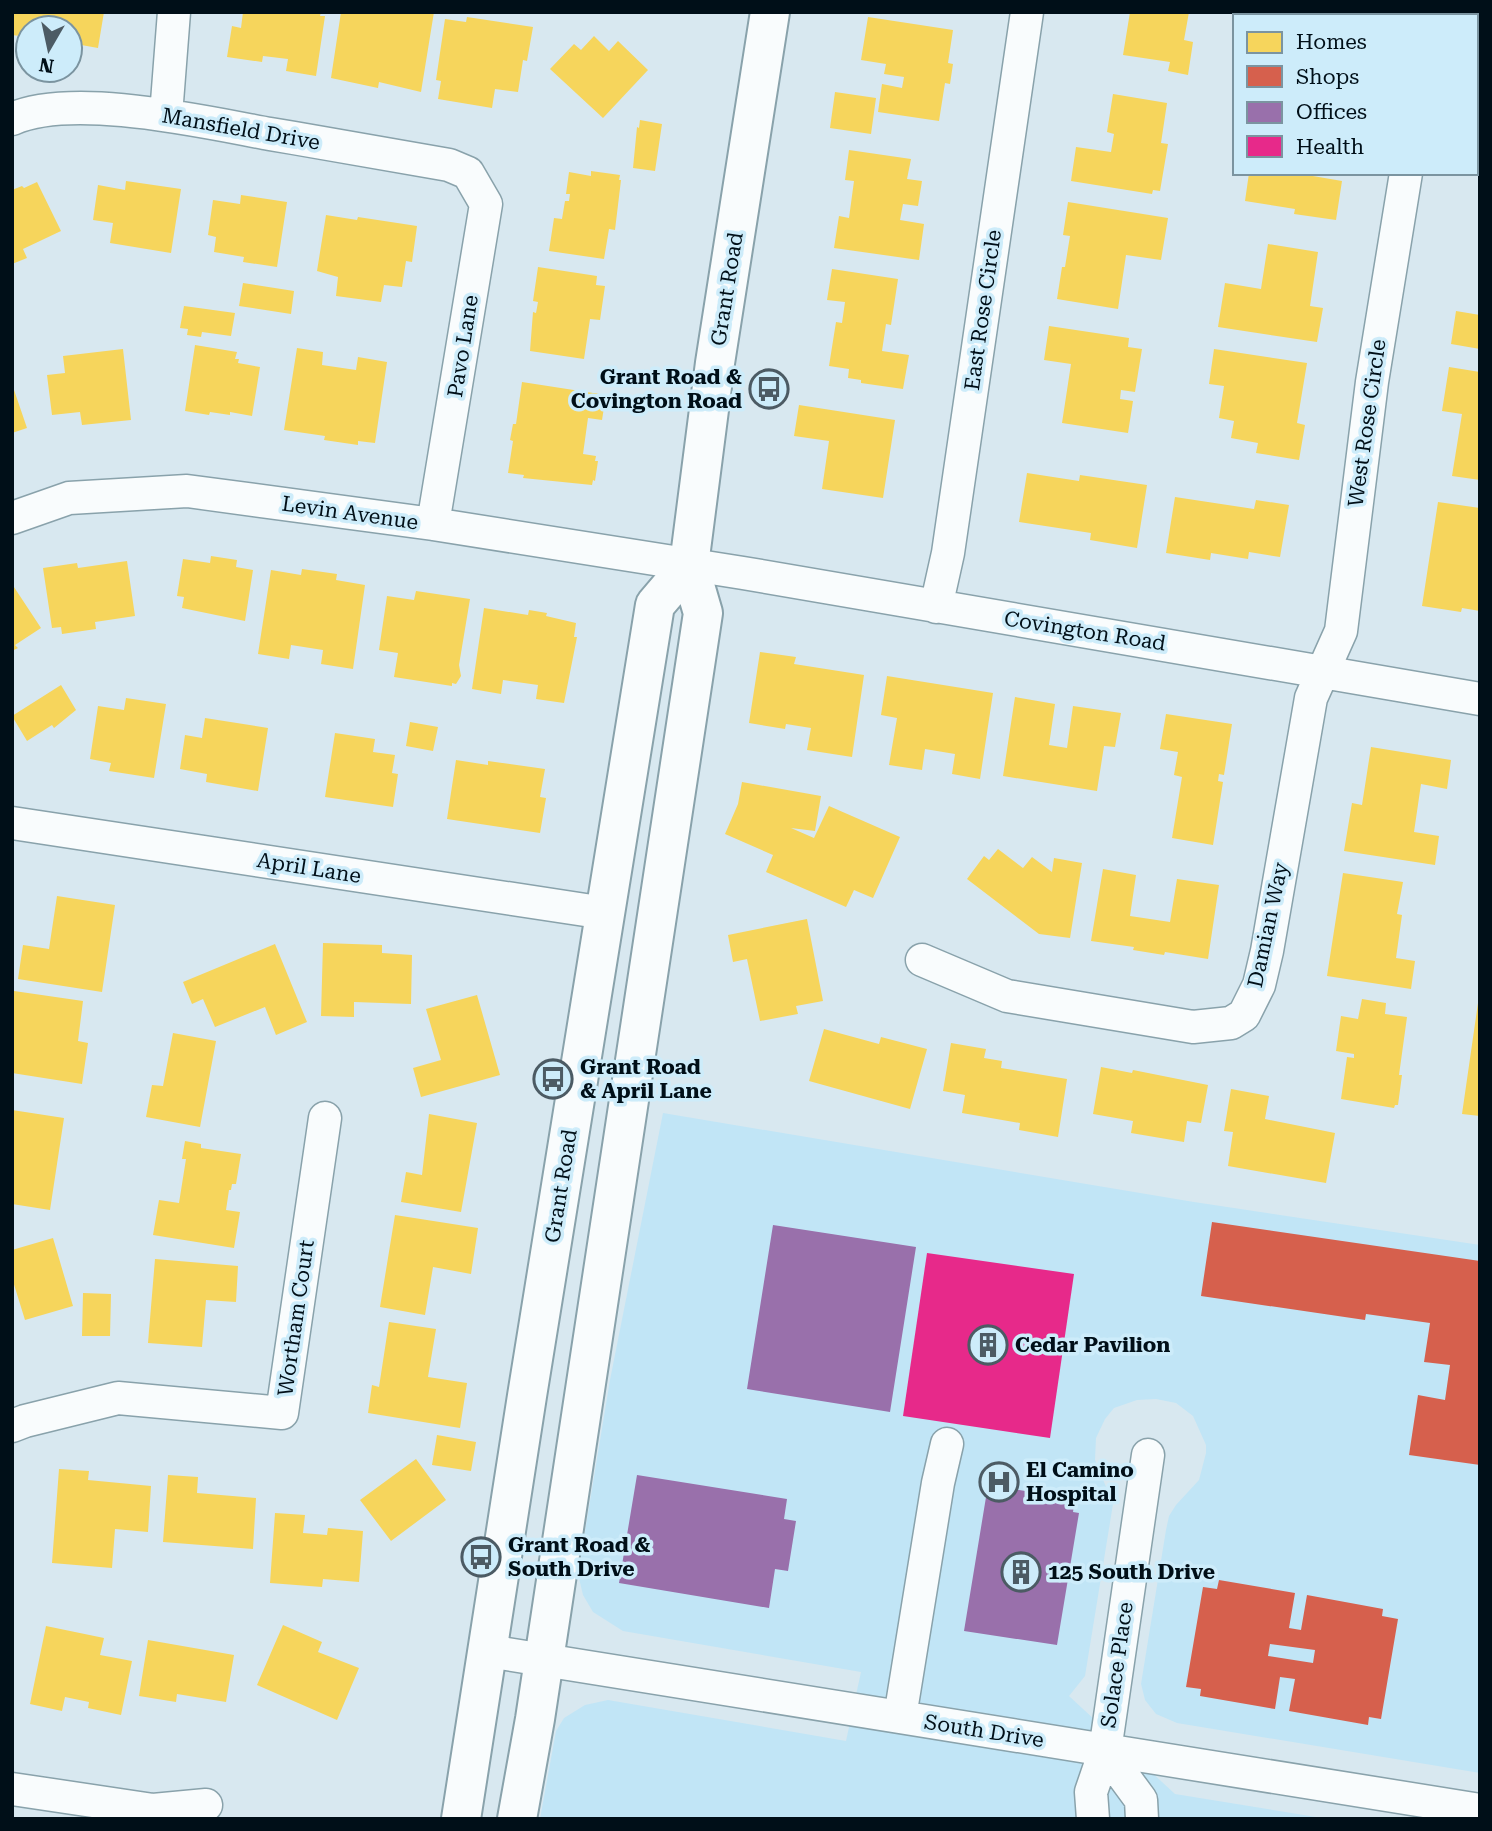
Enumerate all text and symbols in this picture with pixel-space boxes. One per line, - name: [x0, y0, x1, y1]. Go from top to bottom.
- north arrow: [14, 14, 84, 84]
- legend: [1233, 14, 1478, 175]
- text: Homes: [1296, 30, 1367, 54]
- text: N: [37, 53, 55, 78]
- text: Shops: [1296, 65, 1359, 89]
- text: Offices: [1296, 100, 1367, 124]
- street label: Mansfield Drive: [160, 103, 322, 155]
- text: Health: [1296, 135, 1364, 159]
- street label: East Rose Circle: [960, 228, 1006, 392]
- street label: Grant Road: [706, 230, 748, 347]
- street label: Pavo Lane: [443, 293, 483, 399]
- street label: West Rose Circle: [1343, 338, 1391, 508]
- place label: Grant Road & Covington Road: [571, 365, 742, 413]
- bus stop icon: Grant Road & Covington Road: [748, 368, 790, 410]
- street label: Levin Avenue: [280, 492, 420, 534]
- street label: Covington Road: [1002, 606, 1168, 656]
- street label: April Lane: [255, 848, 363, 888]
- street label: Damian Way: [1243, 860, 1293, 990]
- place label: Grant Road & April Lane: [580, 1055, 712, 1103]
- bus stop icon: Grant Road & April Lane: [532, 1058, 574, 1100]
- street label: Grant Road: [540, 1127, 582, 1244]
- street label: Wortham Court: [273, 1238, 319, 1398]
- building icon: Cedar Pavilion: [967, 1324, 1009, 1366]
- place label: Cedar Pavilion: [1015, 1333, 1170, 1357]
- place label: El Camino Hospital: [1026, 1458, 1134, 1506]
- hospital icon: El Camino Hospital: [978, 1461, 1020, 1503]
- place label: Grant Road & South Drive: [508, 1533, 650, 1581]
- bus stop icon: Grant Road & South Drive: [460, 1536, 502, 1578]
- building icon: 125 South Drive: [1000, 1551, 1042, 1593]
- place label: 125 South Drive: [1048, 1560, 1215, 1584]
- street label: Solace Place: [1096, 1601, 1138, 1729]
- street label: South Drive: [922, 1710, 1046, 1752]

